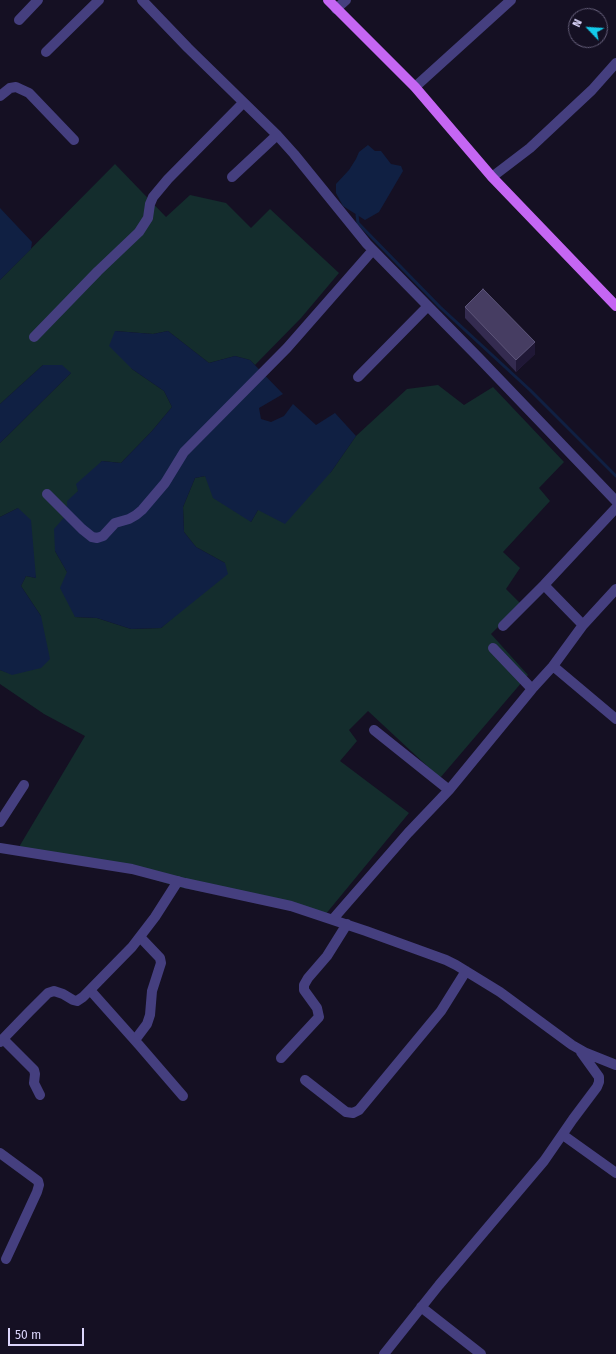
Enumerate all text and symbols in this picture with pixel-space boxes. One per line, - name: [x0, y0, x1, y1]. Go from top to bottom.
- north arrow: [568, 8, 608, 48]
- text: N: [570, 17, 585, 29]
- scale bar: [10, 1320, 86, 1346]
- text: 50 m: [15, 1328, 41, 1342]

